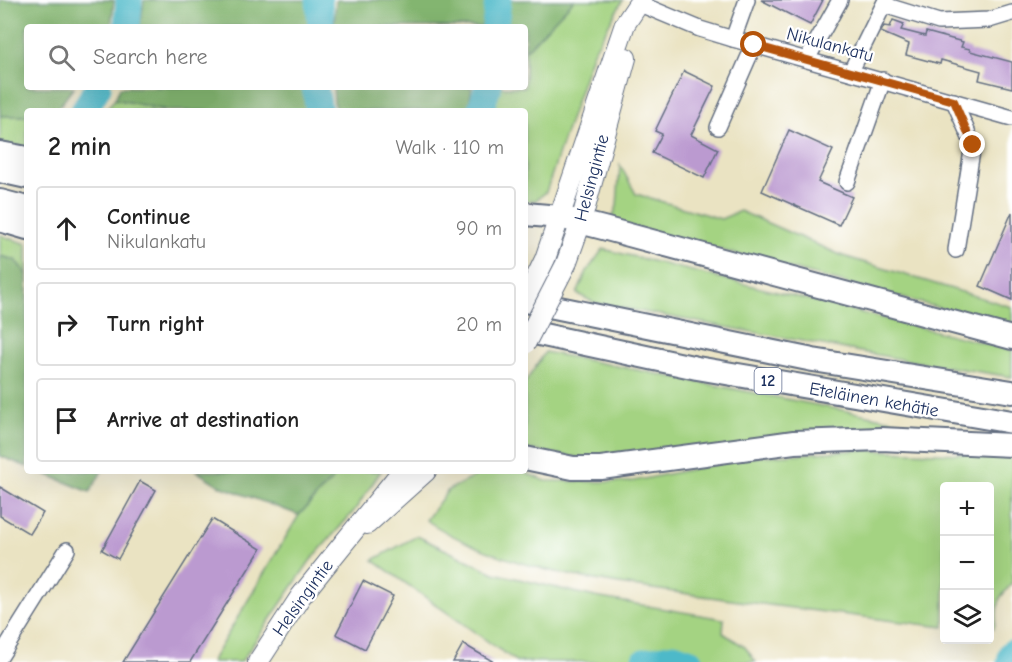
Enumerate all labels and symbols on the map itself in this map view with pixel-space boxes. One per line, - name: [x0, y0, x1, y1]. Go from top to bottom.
- street label: Nikulankatu: [784, 23, 876, 67]
- route start: [740, 31, 766, 57]
- route end: [959, 131, 985, 157]
- street label: Helsingintie: [570, 132, 614, 224]
- road number: 12: [754, 368, 782, 394]
- street label: Eteläinen kehätie: [808, 378, 940, 422]
- street label: Helsingintie: [268, 556, 338, 640]

